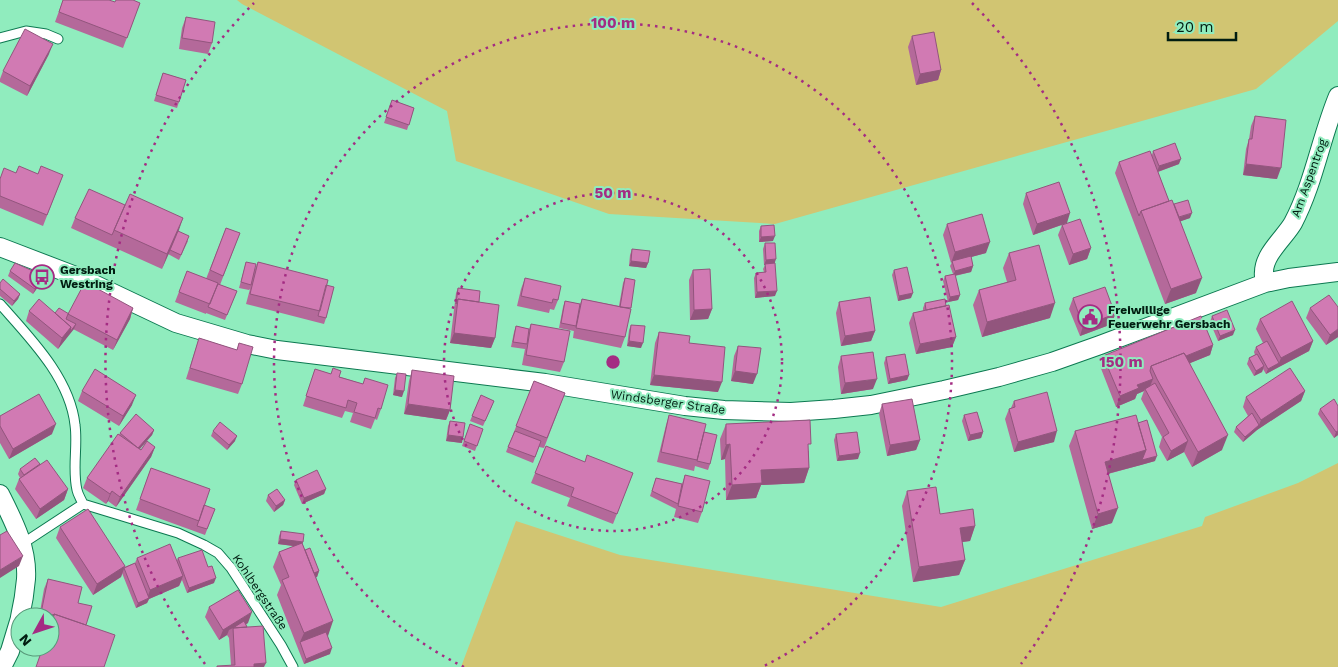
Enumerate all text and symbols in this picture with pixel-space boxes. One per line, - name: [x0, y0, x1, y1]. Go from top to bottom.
- scale bar: [1168, 10, 1236, 42]
- text: 100 m: [591, 14, 635, 32]
- text: 20 m: [1176, 18, 1214, 36]
- street label: Am Aspentrog: [1288, 136, 1330, 219]
- text: 50 m: [595, 184, 631, 202]
- place label: Gersbach Westring: [60, 263, 116, 291]
- bus stop icon: Gersbach Westring: [29, 264, 55, 290]
- place label: Freiwillige Feuerwehr Gersbach: [1108, 303, 1230, 331]
- public building icon: Freiwillige Feuerwehr Gersbach: [1077, 304, 1103, 330]
- centre of rings: [604, 353, 622, 371]
- text: 150 m: [1099, 353, 1143, 371]
- street label: Windsberger Straße: [610, 387, 726, 417]
- street label: Kohlbergstraße: [230, 551, 291, 633]
- north arrow: [10, 607, 60, 657]
- text: N: [16, 631, 35, 649]

